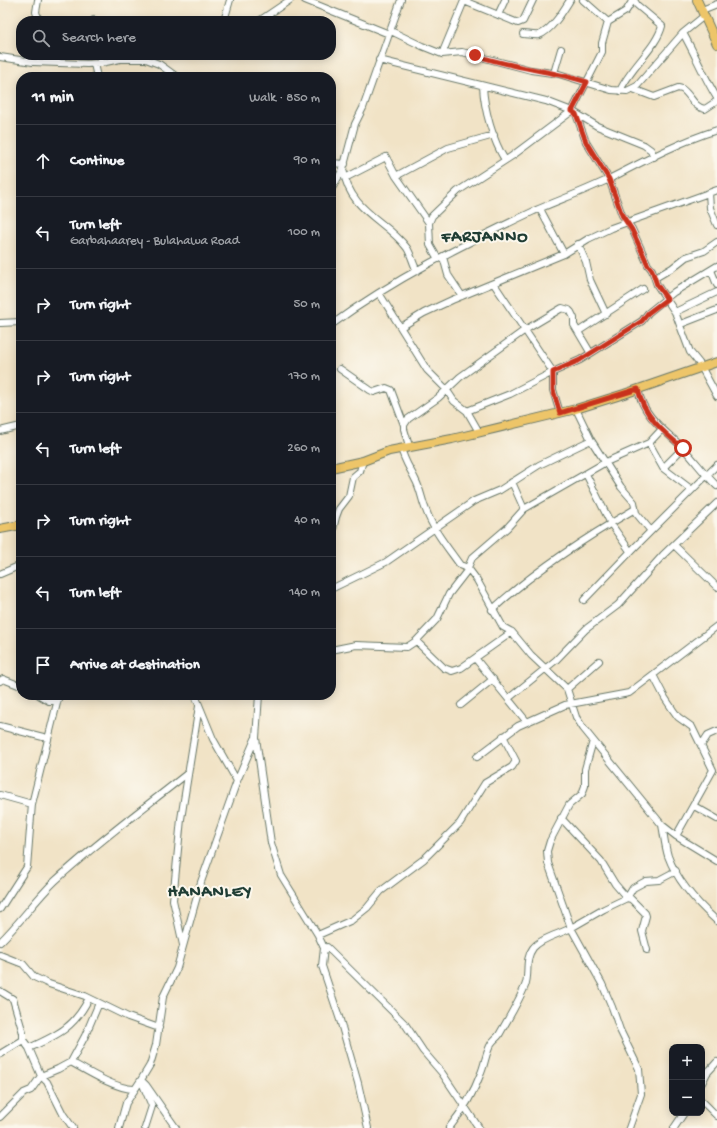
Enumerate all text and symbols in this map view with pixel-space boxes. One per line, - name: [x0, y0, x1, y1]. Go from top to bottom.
- search box: [16, 16, 336, 60]
- icon: search: [30, 27, 52, 49]
- text: Search here: [62, 29, 136, 47]
- route end: [466, 46, 484, 64]
- text: 11 min: [32, 88, 74, 108]
- text: Walk · 850 m: [249, 91, 320, 106]
- icon: ahead: [32, 150, 54, 172]
- text: Continue: [70, 152, 124, 170]
- text: 90 m: [294, 153, 320, 168]
- text: Turn left: [70, 216, 121, 234]
- icon: left: [32, 222, 54, 244]
- text: 100 m: [288, 225, 320, 240]
- district label: FARJANNO: [440, 228, 529, 248]
- text: Garbahaarey - Bulahawa Road: [70, 234, 239, 249]
- icon: right: [32, 294, 54, 316]
- text: Turn right: [70, 296, 130, 314]
- text: 50 m: [293, 297, 320, 312]
- icon: right: [32, 366, 54, 388]
- text: Turn right: [70, 368, 130, 386]
- text: 170 m: [288, 369, 320, 384]
- icon: left: [32, 438, 54, 460]
- route start: [674, 439, 692, 457]
- text: Turn left: [70, 440, 121, 458]
- text: 260 m: [287, 441, 320, 456]
- icon: right: [32, 510, 54, 532]
- text: Turn right: [70, 512, 130, 530]
- text: 40 m: [294, 513, 320, 528]
- icon: left: [32, 582, 54, 604]
- text: Turn left: [70, 584, 121, 602]
- text: 140 m: [289, 585, 320, 600]
- icon: arrive: [32, 654, 54, 676]
- text: Arrive at destination: [70, 656, 200, 674]
- district label: HANANLEY: [168, 883, 252, 903]
- map controls: [669, 1044, 705, 1116]
- button: +: [669, 1044, 705, 1080]
- button: −: [669, 1080, 705, 1116]

